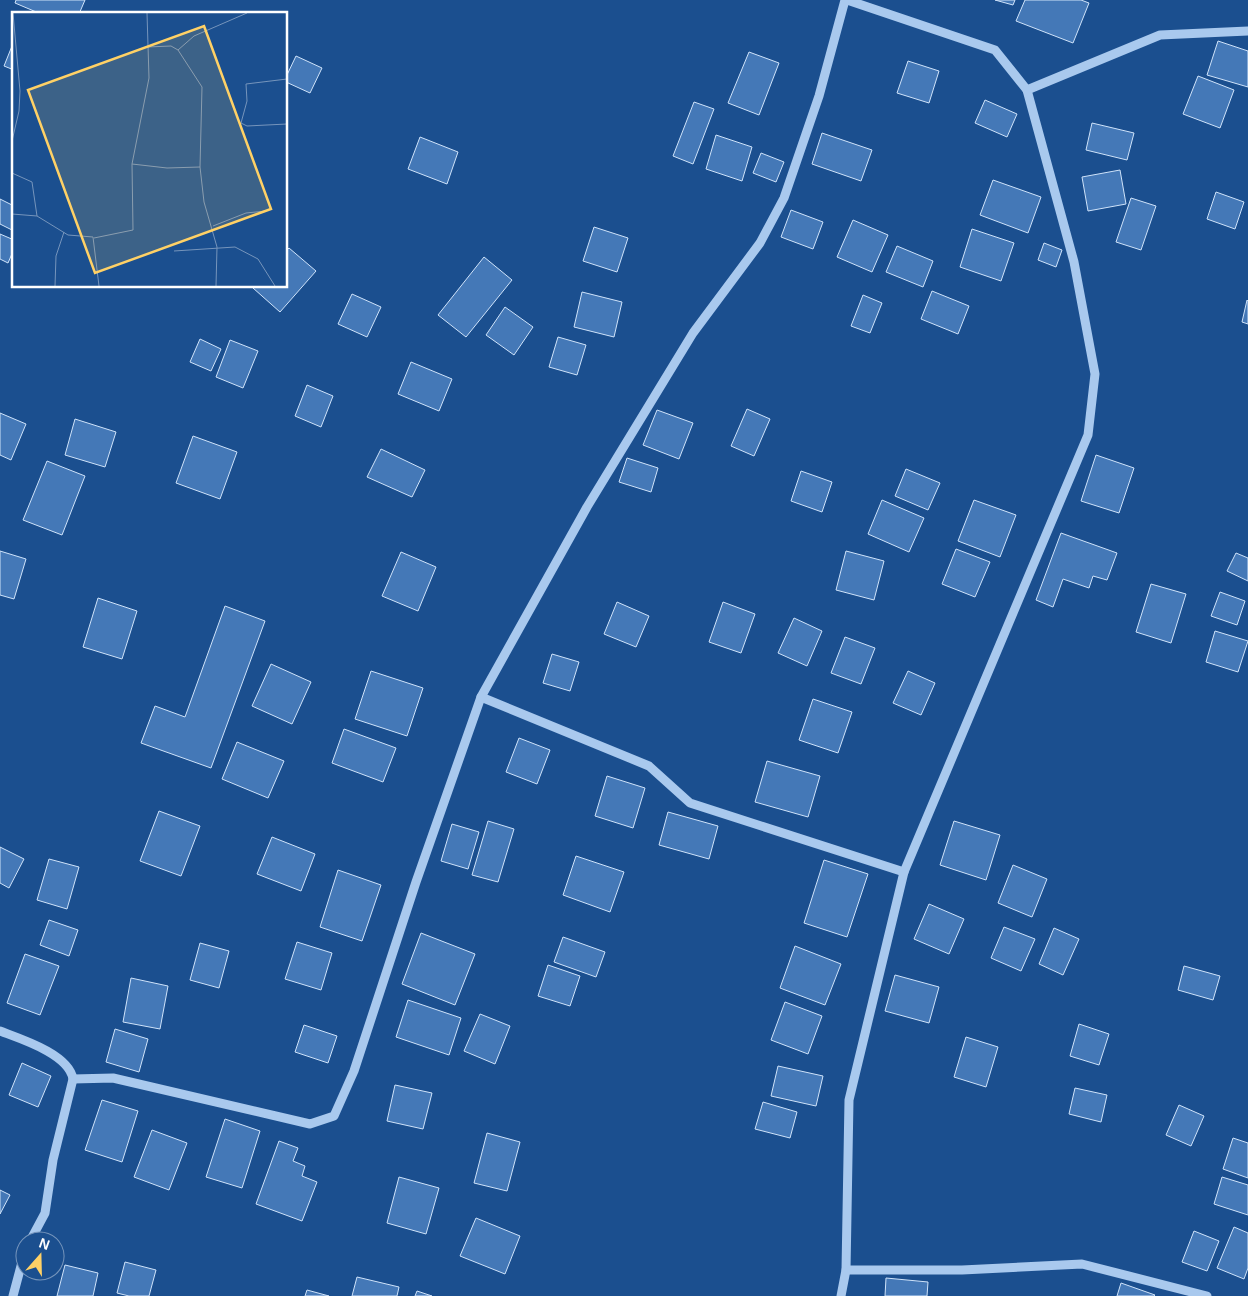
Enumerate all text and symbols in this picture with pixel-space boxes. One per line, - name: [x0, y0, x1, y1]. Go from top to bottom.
- inset map: [12, 12, 288, 288]
- north arrow: [15, 1231, 65, 1281]
- text: N: [37, 1235, 52, 1253]

